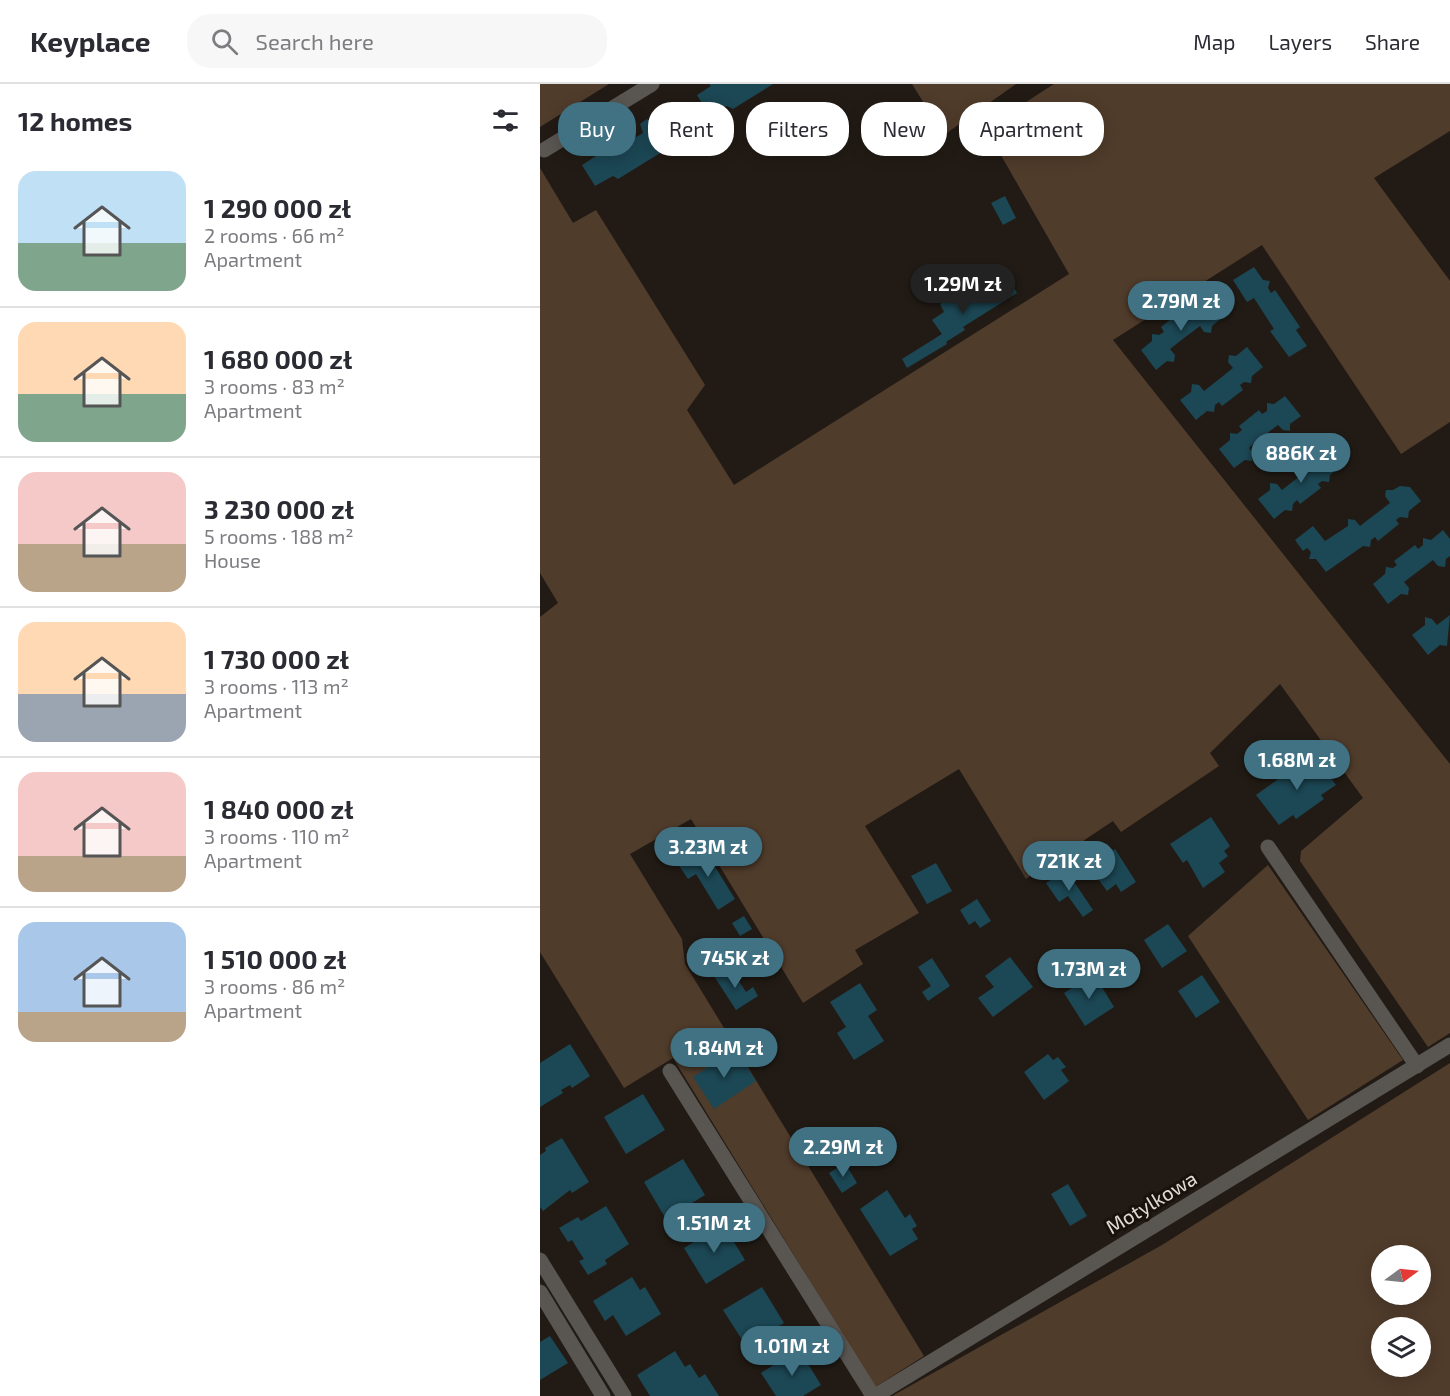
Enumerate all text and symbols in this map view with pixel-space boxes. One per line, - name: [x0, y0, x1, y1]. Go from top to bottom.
- search box: [187, 14, 607, 68]
- text: Keyplace: [30, 24, 151, 58]
- icon: search: [208, 25, 241, 58]
- text: Search here: [256, 28, 374, 54]
- text: Map: [1193, 29, 1235, 54]
- text: Layers: [1268, 29, 1332, 54]
- text: Share: [1365, 29, 1420, 54]
- chip: Buy: [558, 102, 636, 156]
- chip: Rent: [648, 102, 734, 156]
- chip: Filters: [746, 102, 849, 156]
- chip: New: [861, 102, 947, 156]
- chip: Apartment: [959, 102, 1104, 156]
- icon: filters: [489, 104, 522, 137]
- text: 12 homes: [18, 105, 132, 136]
- text: 1 290 000 zł: [204, 192, 351, 223]
- icon: home: [66, 195, 138, 267]
- text: 2 rooms · 66 m²: [204, 223, 345, 247]
- text: Apartment: [204, 247, 302, 271]
- pin: 1.29M zł: [901, 264, 1025, 315]
- text: 1.29M zł: [924, 271, 1002, 295]
- pin: 2.79M zł: [1119, 281, 1243, 332]
- text: 2.79M zł: [1142, 288, 1220, 312]
- text: 1 680 000 zł: [204, 343, 352, 374]
- icon: home: [66, 346, 138, 418]
- text: 3 rooms · 83 m²: [204, 374, 345, 398]
- text: Apartment: [204, 398, 302, 422]
- pin: 886K zł: [1246, 433, 1356, 484]
- text: 886K zł: [1265, 440, 1337, 464]
- text: 3 230 000 zł: [204, 493, 354, 524]
- icon: home: [66, 496, 138, 568]
- text: 5 rooms · 188 m²: [204, 524, 353, 548]
- text: House: [204, 548, 261, 572]
- text: 1 730 000 zł: [204, 643, 349, 674]
- icon: home: [66, 646, 138, 718]
- text: 3 rooms · 113 m²: [204, 674, 349, 698]
- text: Apartment: [204, 698, 302, 722]
- pin: 1.68M zł: [1235, 740, 1359, 791]
- text: 1.68M zł: [1258, 747, 1336, 771]
- text: 1 840 000 zł: [204, 793, 353, 824]
- icon: home: [66, 796, 138, 868]
- text: 3 rooms · 110 m²: [204, 824, 350, 848]
- pin: 3.23M zł: [646, 827, 770, 878]
- text: 3.23M zł: [668, 834, 748, 858]
- pin: 721K zł: [1014, 841, 1124, 892]
- text: Apartment: [204, 848, 302, 872]
- text: 721K zł: [1036, 848, 1102, 872]
- pin: 745K zł: [680, 938, 790, 989]
- text: 1 510 000 zł: [204, 943, 346, 974]
- text: 745K zł: [701, 945, 769, 969]
- icon: home: [66, 946, 138, 1018]
- pin: 1.73M zł: [1027, 949, 1151, 1000]
- text: 1.73M zł: [1051, 956, 1127, 980]
- text: 3 rooms · 86 m²: [204, 974, 345, 998]
- text: Apartment: [204, 998, 302, 1022]
- pin: 1.84M zł: [662, 1028, 786, 1079]
- text: 1.84M zł: [684, 1035, 764, 1059]
- pin: 2.29M zł: [781, 1127, 905, 1178]
- text: 2.29M zł: [803, 1134, 883, 1158]
- street label: Motylkowa: [1101, 1166, 1201, 1238]
- pin: 1.51M zł: [652, 1203, 776, 1254]
- text: 1.51M zł: [677, 1210, 751, 1234]
- north arrow: [1371, 1245, 1431, 1305]
- map controls: [1371, 1245, 1431, 1377]
- button: layers: [1371, 1317, 1431, 1377]
- pin: 1.01M zł: [730, 1326, 854, 1377]
- text: 1.01M zł: [754, 1333, 830, 1357]

